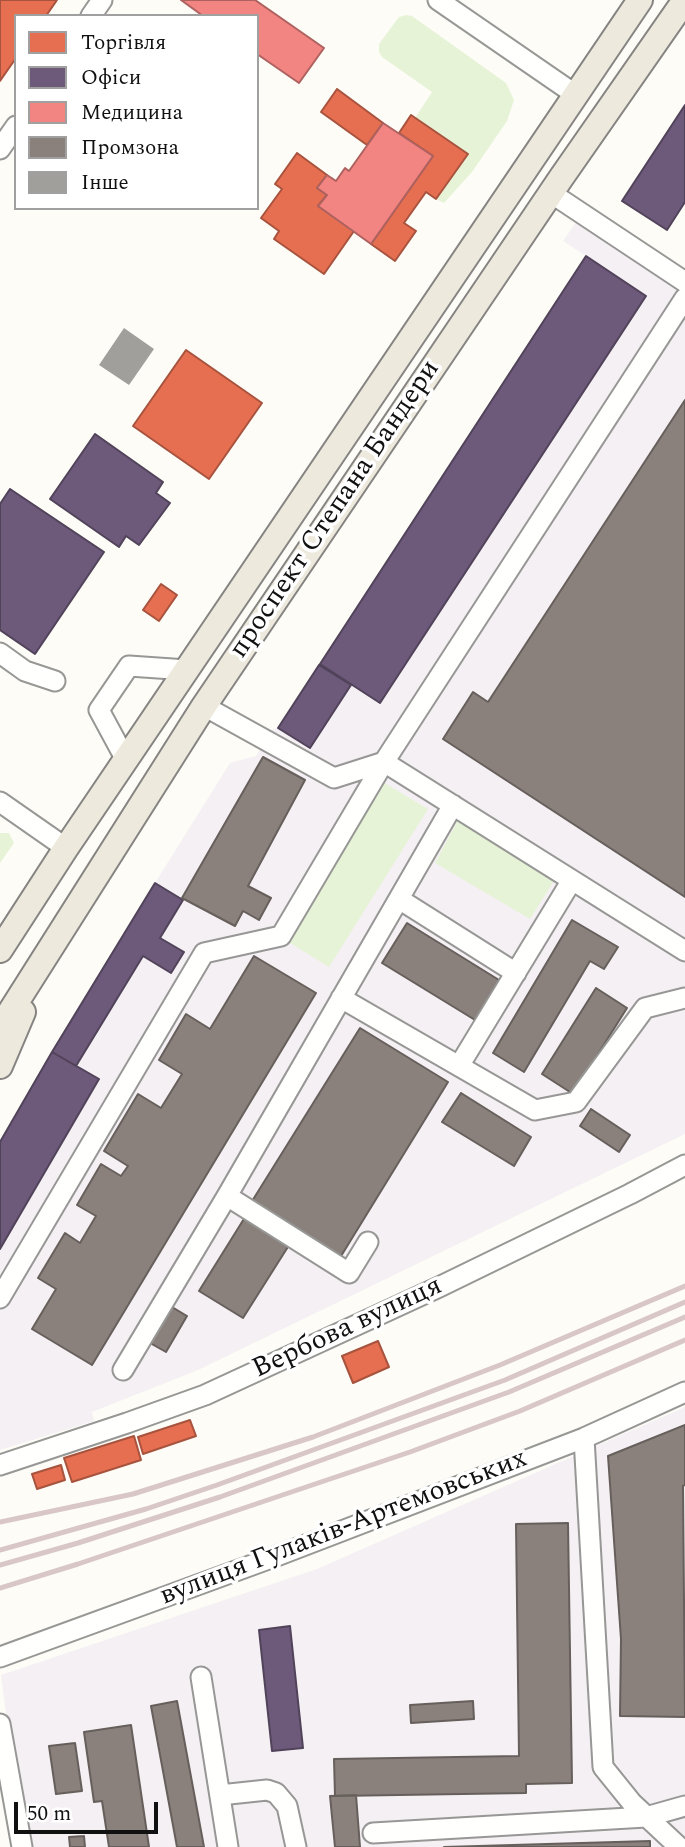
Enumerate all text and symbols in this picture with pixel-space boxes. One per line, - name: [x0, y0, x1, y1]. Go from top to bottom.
- legend: [14, 14, 259, 210]
- text: Торгівля: [81, 27, 166, 59]
- text: Офіси: [81, 62, 141, 94]
- text: Медицина: [81, 97, 183, 129]
- text: Промзона: [81, 132, 179, 164]
- text: Інше: [81, 167, 129, 199]
- street label: проспект Степана Бандери: [224, 355, 448, 665]
- street label: Вербова вулиця: [248, 1270, 448, 1388]
- street label: вулиця Гулаків-Артемовських: [156, 1443, 532, 1615]
- scale bar: [18, 1787, 161, 1831]
- text: 50 m: [27, 1798, 71, 1830]

